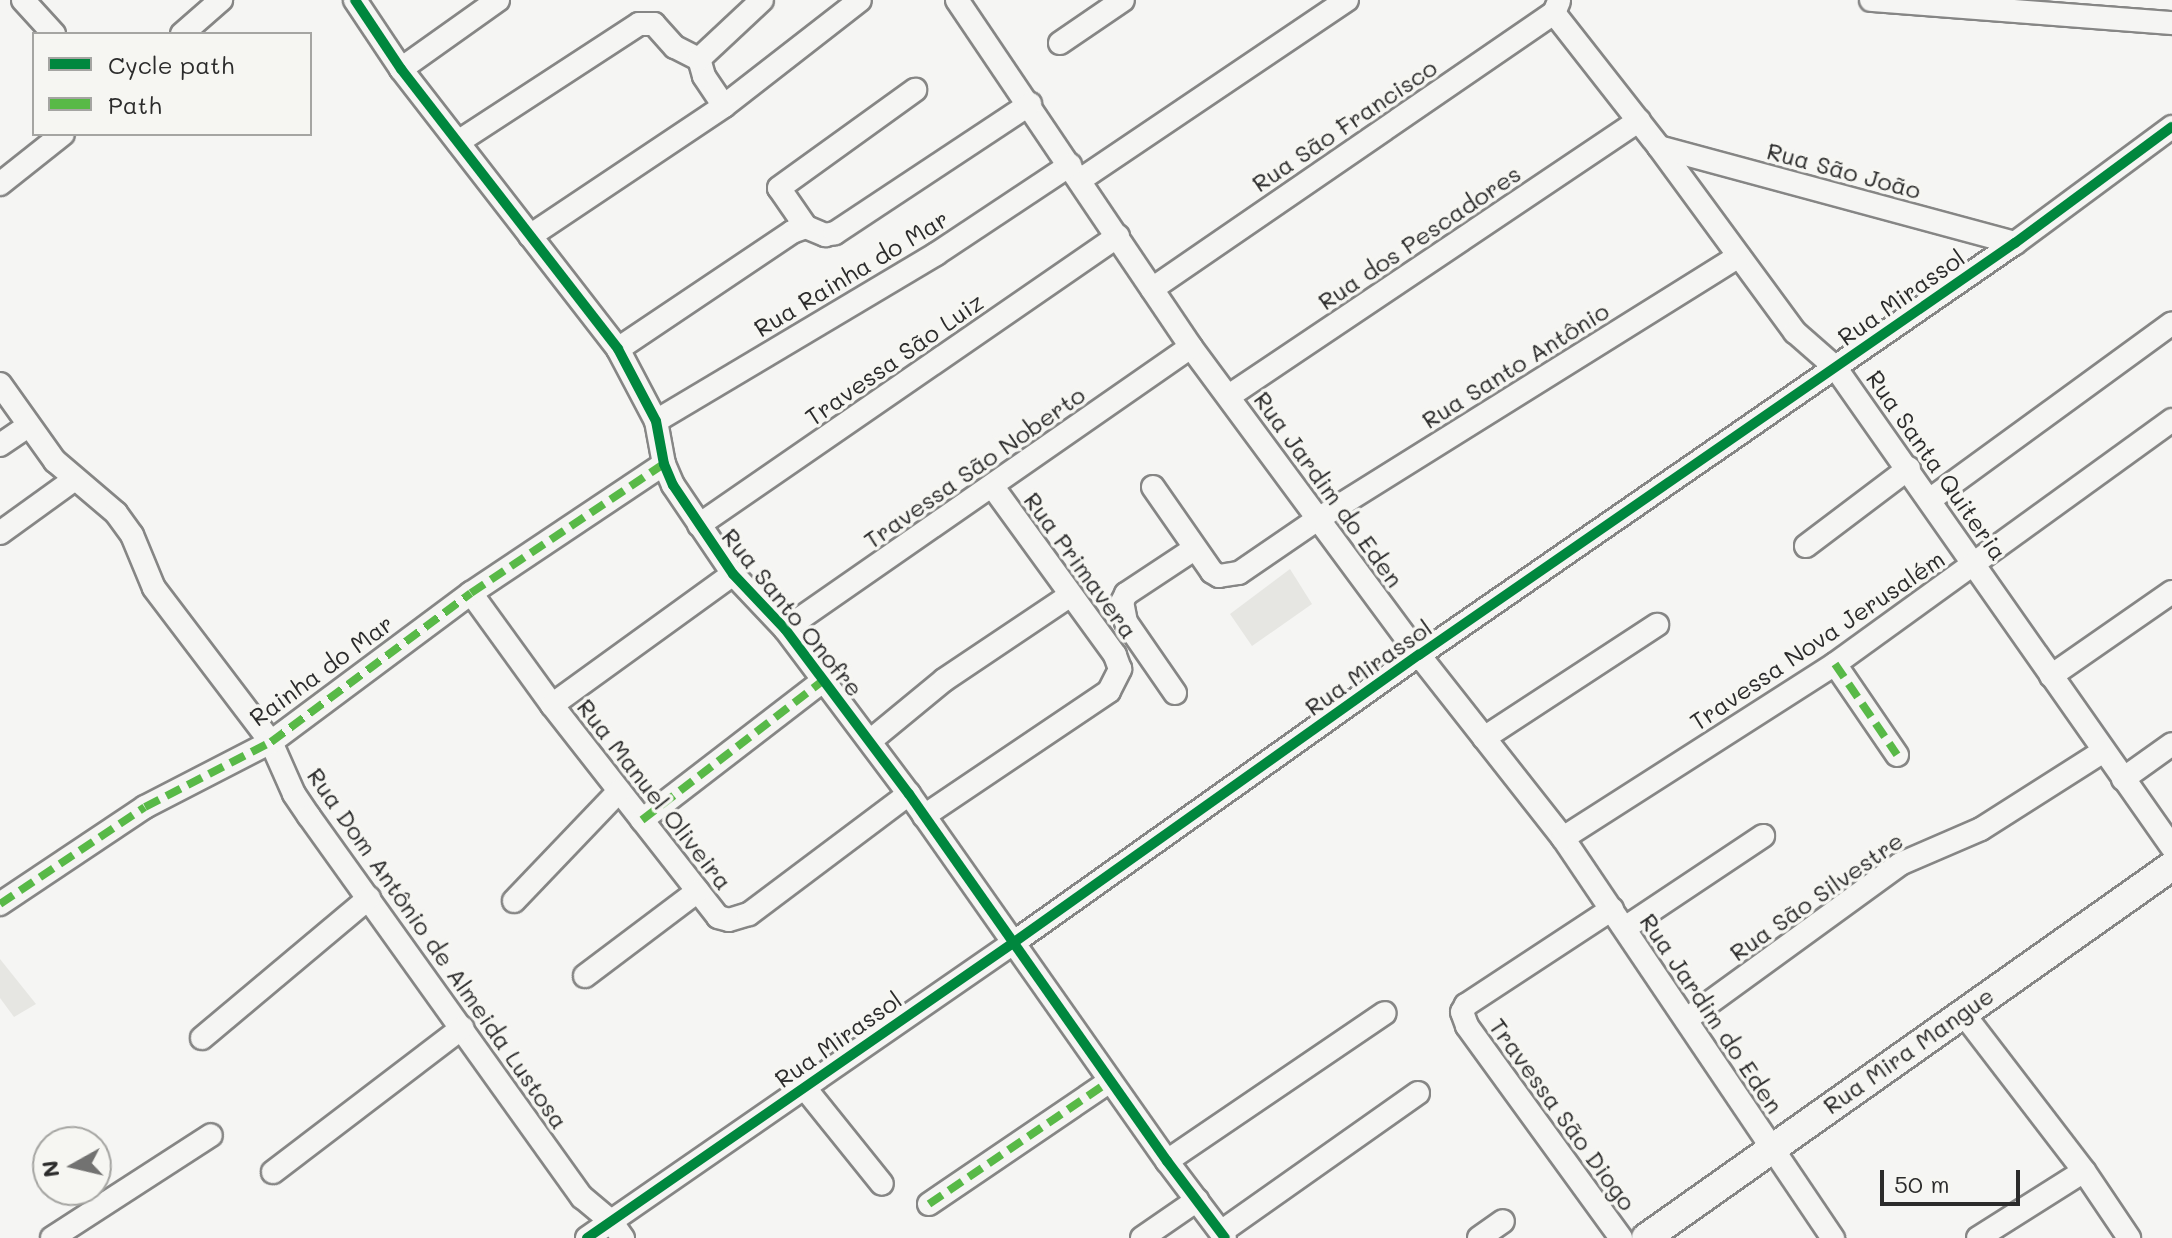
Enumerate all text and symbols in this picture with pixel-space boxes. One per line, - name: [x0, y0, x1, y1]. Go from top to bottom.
- legend: [32, 32, 312, 136]
- text: Cycle path: [108, 49, 234, 80]
- street label: Rua São Francisco: [1246, 52, 1442, 198]
- text: Path: [108, 89, 162, 120]
- street label: Rua São João: [1764, 136, 1924, 204]
- street label: Rua dos Pescadores: [1312, 158, 1526, 316]
- street label: Rua Rainha do Mar: [749, 204, 953, 342]
- street label: Rua Mirassol: [1832, 243, 1970, 351]
- street label: Travessa São Luiz: [799, 287, 989, 431]
- street label: Rua Santo Antônio: [1416, 296, 1614, 434]
- street label: Rua Santa Quiteria: [1861, 365, 2013, 565]
- street label: Travessa São Noberto: [858, 380, 1090, 554]
- street label: Rua Jardim do Eden: [1248, 386, 1410, 592]
- street label: Rua Primavera: [1018, 486, 1144, 644]
- street label: Rua Santo Onofre: [716, 522, 870, 702]
- street label: Travessa Nova Jerusalém: [1684, 544, 1950, 736]
- street label: Rainha do Mar: [244, 608, 398, 732]
- street label: Rua Mirassol: [1299, 613, 1437, 721]
- street label: Rua Manuel Oliveira: [571, 693, 739, 895]
- street label: Rua Dom Antônio de Almeida Lustosa: [302, 762, 574, 1134]
- street label: Rua São Silvestre: [1724, 825, 1908, 967]
- street label: Rua Jardim do Eden: [1634, 908, 1790, 1118]
- street label: Rua Mira Mangue: [1817, 980, 1999, 1120]
- street label: Rua Mirassol: [769, 985, 907, 1093]
- street label: Travessa São Diogo: [1484, 1012, 1642, 1216]
- north arrow: [32, 1126, 112, 1206]
- scale bar: [1884, 1154, 2024, 1204]
- text: N: [34, 1159, 65, 1179]
- text: 50 m: [1894, 1168, 1950, 1199]

